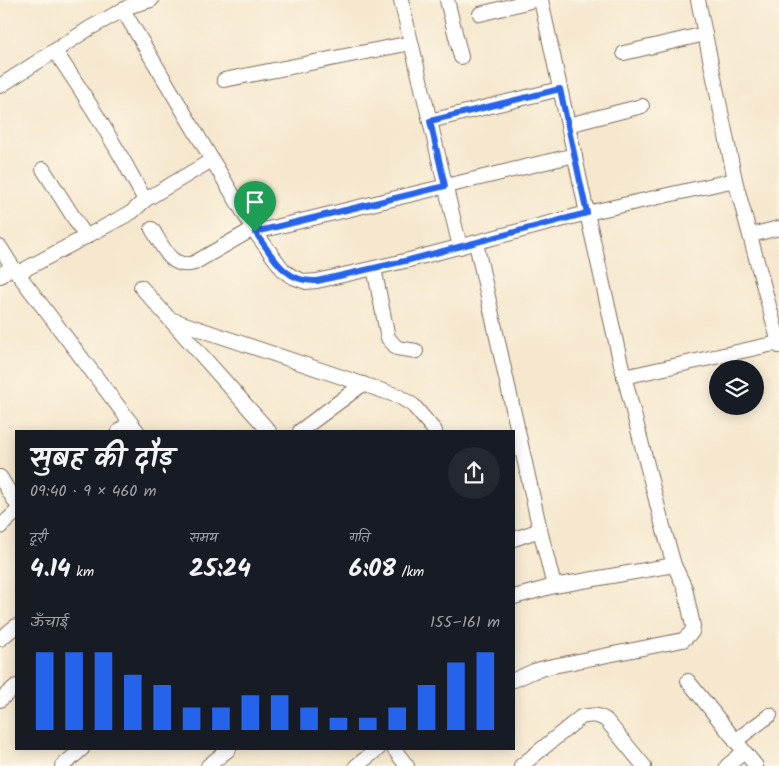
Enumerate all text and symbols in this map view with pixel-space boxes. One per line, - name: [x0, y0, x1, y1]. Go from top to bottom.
- pin: [234, 181, 276, 232]
- icon: arrive: [241, 188, 269, 216]
- map controls: [709, 360, 764, 415]
- button: layers: [709, 360, 764, 415]
- text: सुबह की दौड़: [30, 437, 173, 482]
- button: share: [448, 447, 500, 499]
- text: 09:40 · 9 × 460 m: [30, 479, 157, 504]
- text: दूरी: [30, 527, 47, 549]
- text: समय: [189, 527, 217, 549]
- text: गति: [349, 527, 370, 549]
- text: 4.14: [30, 549, 71, 589]
- text: 25:24: [189, 549, 251, 589]
- text: 6:08: [349, 549, 396, 589]
- text: km: [71, 561, 94, 583]
- text: /km: [396, 561, 424, 583]
- text: ऊँचाई: [30, 610, 68, 635]
- text: 155–161 m: [430, 610, 500, 635]

